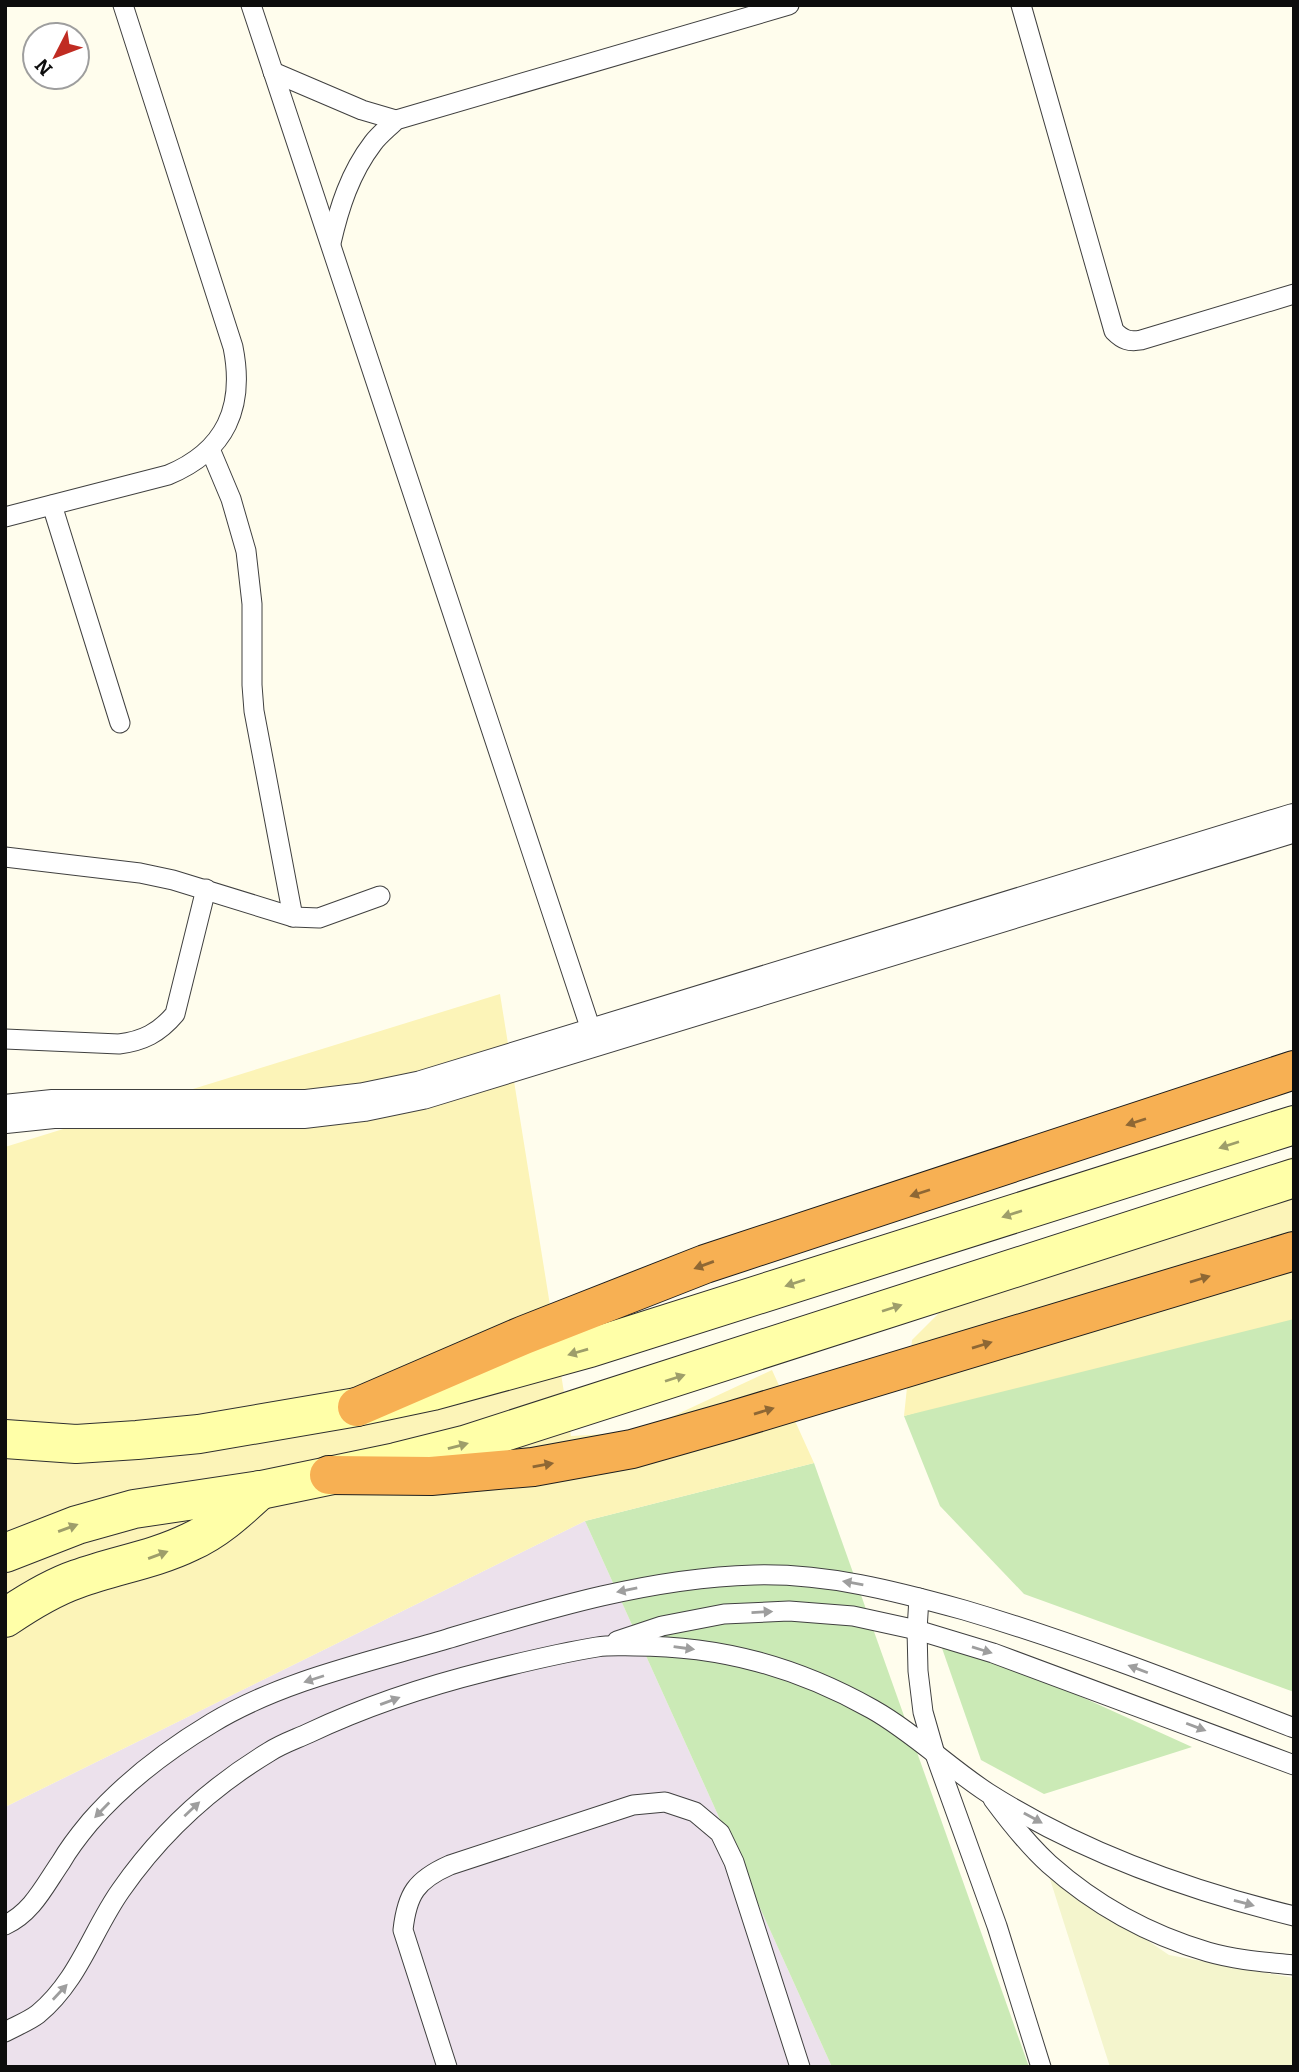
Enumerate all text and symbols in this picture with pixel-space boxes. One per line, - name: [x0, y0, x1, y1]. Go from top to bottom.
- north arrow: [21, 21, 91, 91]
- text: N: [30, 54, 57, 80]
- one-way arrow: [1125, 1117, 1146, 1128]
- one-way arrow: [1218, 1141, 1239, 1151]
- one-way arrow: [909, 1188, 930, 1199]
- one-way arrow: [1001, 1210, 1022, 1220]
- one-way arrow: [693, 1260, 714, 1271]
- one-way arrow: [1189, 1274, 1210, 1284]
- one-way arrow: [784, 1278, 805, 1289]
- one-way arrow: [882, 1302, 903, 1312]
- one-way arrow: [972, 1340, 993, 1350]
- one-way arrow: [567, 1347, 588, 1357]
- one-way arrow: [665, 1372, 686, 1382]
- one-way arrow: [754, 1405, 775, 1416]
- one-way arrow: [448, 1440, 470, 1451]
- one-way arrow: [532, 1459, 554, 1470]
- one-way arrow: [58, 1522, 79, 1533]
- one-way arrow: [147, 1550, 168, 1561]
- one-way arrow: [842, 1577, 864, 1588]
- one-way arrow: [616, 1584, 638, 1595]
- one-way arrow: [752, 1607, 774, 1618]
- one-way arrow: [673, 1643, 695, 1654]
- one-way arrow: [972, 1645, 993, 1655]
- one-way arrow: [1128, 1663, 1149, 1674]
- one-way arrow: [303, 1675, 324, 1685]
- one-way arrow: [379, 1695, 400, 1706]
- one-way arrow: [1186, 1722, 1207, 1733]
- one-way arrow: [94, 1802, 110, 1818]
- one-way arrow: [183, 1802, 200, 1818]
- one-way arrow: [1024, 1812, 1043, 1824]
- one-way arrow: [1233, 1899, 1254, 1909]
- one-way arrow: [51, 1984, 67, 2001]

